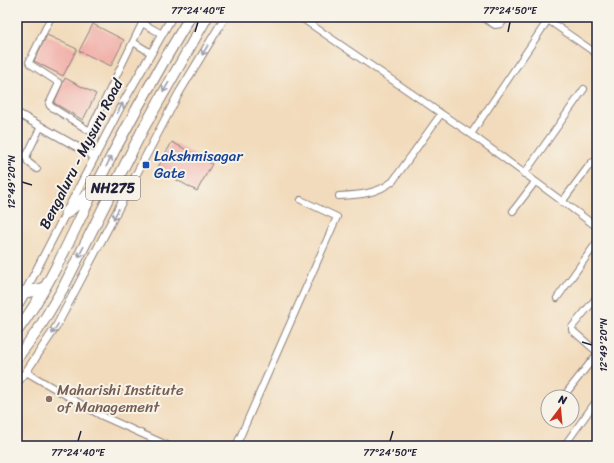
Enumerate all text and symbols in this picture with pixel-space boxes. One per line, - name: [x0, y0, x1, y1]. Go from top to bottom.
- text: 77°24'40"E: [171, 2, 226, 20]
- text: 77°24'50"E: [483, 2, 538, 20]
- one-way arrow: [200, 44, 208, 56]
- street label: Bengaluru - Mysuru Road: [32, 73, 131, 234]
- one-way arrow: [162, 81, 170, 93]
- one-way arrow: [117, 102, 124, 114]
- place label: Lakshmisagar Gate: [154, 143, 243, 186]
- text: 12°49'20"N: [3, 155, 21, 209]
- one-way arrow: [106, 156, 113, 168]
- marker: Lakshmisagar Gate: [141, 160, 151, 170]
- road number: NH275: [86, 176, 140, 200]
- one-way arrow: [111, 207, 119, 219]
- one-way arrow: [77, 246, 84, 258]
- text: 12°49'20"N: [595, 318, 613, 372]
- one-way arrow: [51, 323, 59, 334]
- place label: Maharishi Institute of Management: [57, 377, 184, 420]
- north arrow: [540, 389, 580, 429]
- text: N: [555, 389, 569, 410]
- marker: Maharishi Institute of Management: [44, 394, 54, 404]
- text: 77°24'40"E: [51, 444, 106, 462]
- text: 77°24'50"E: [363, 444, 418, 462]

